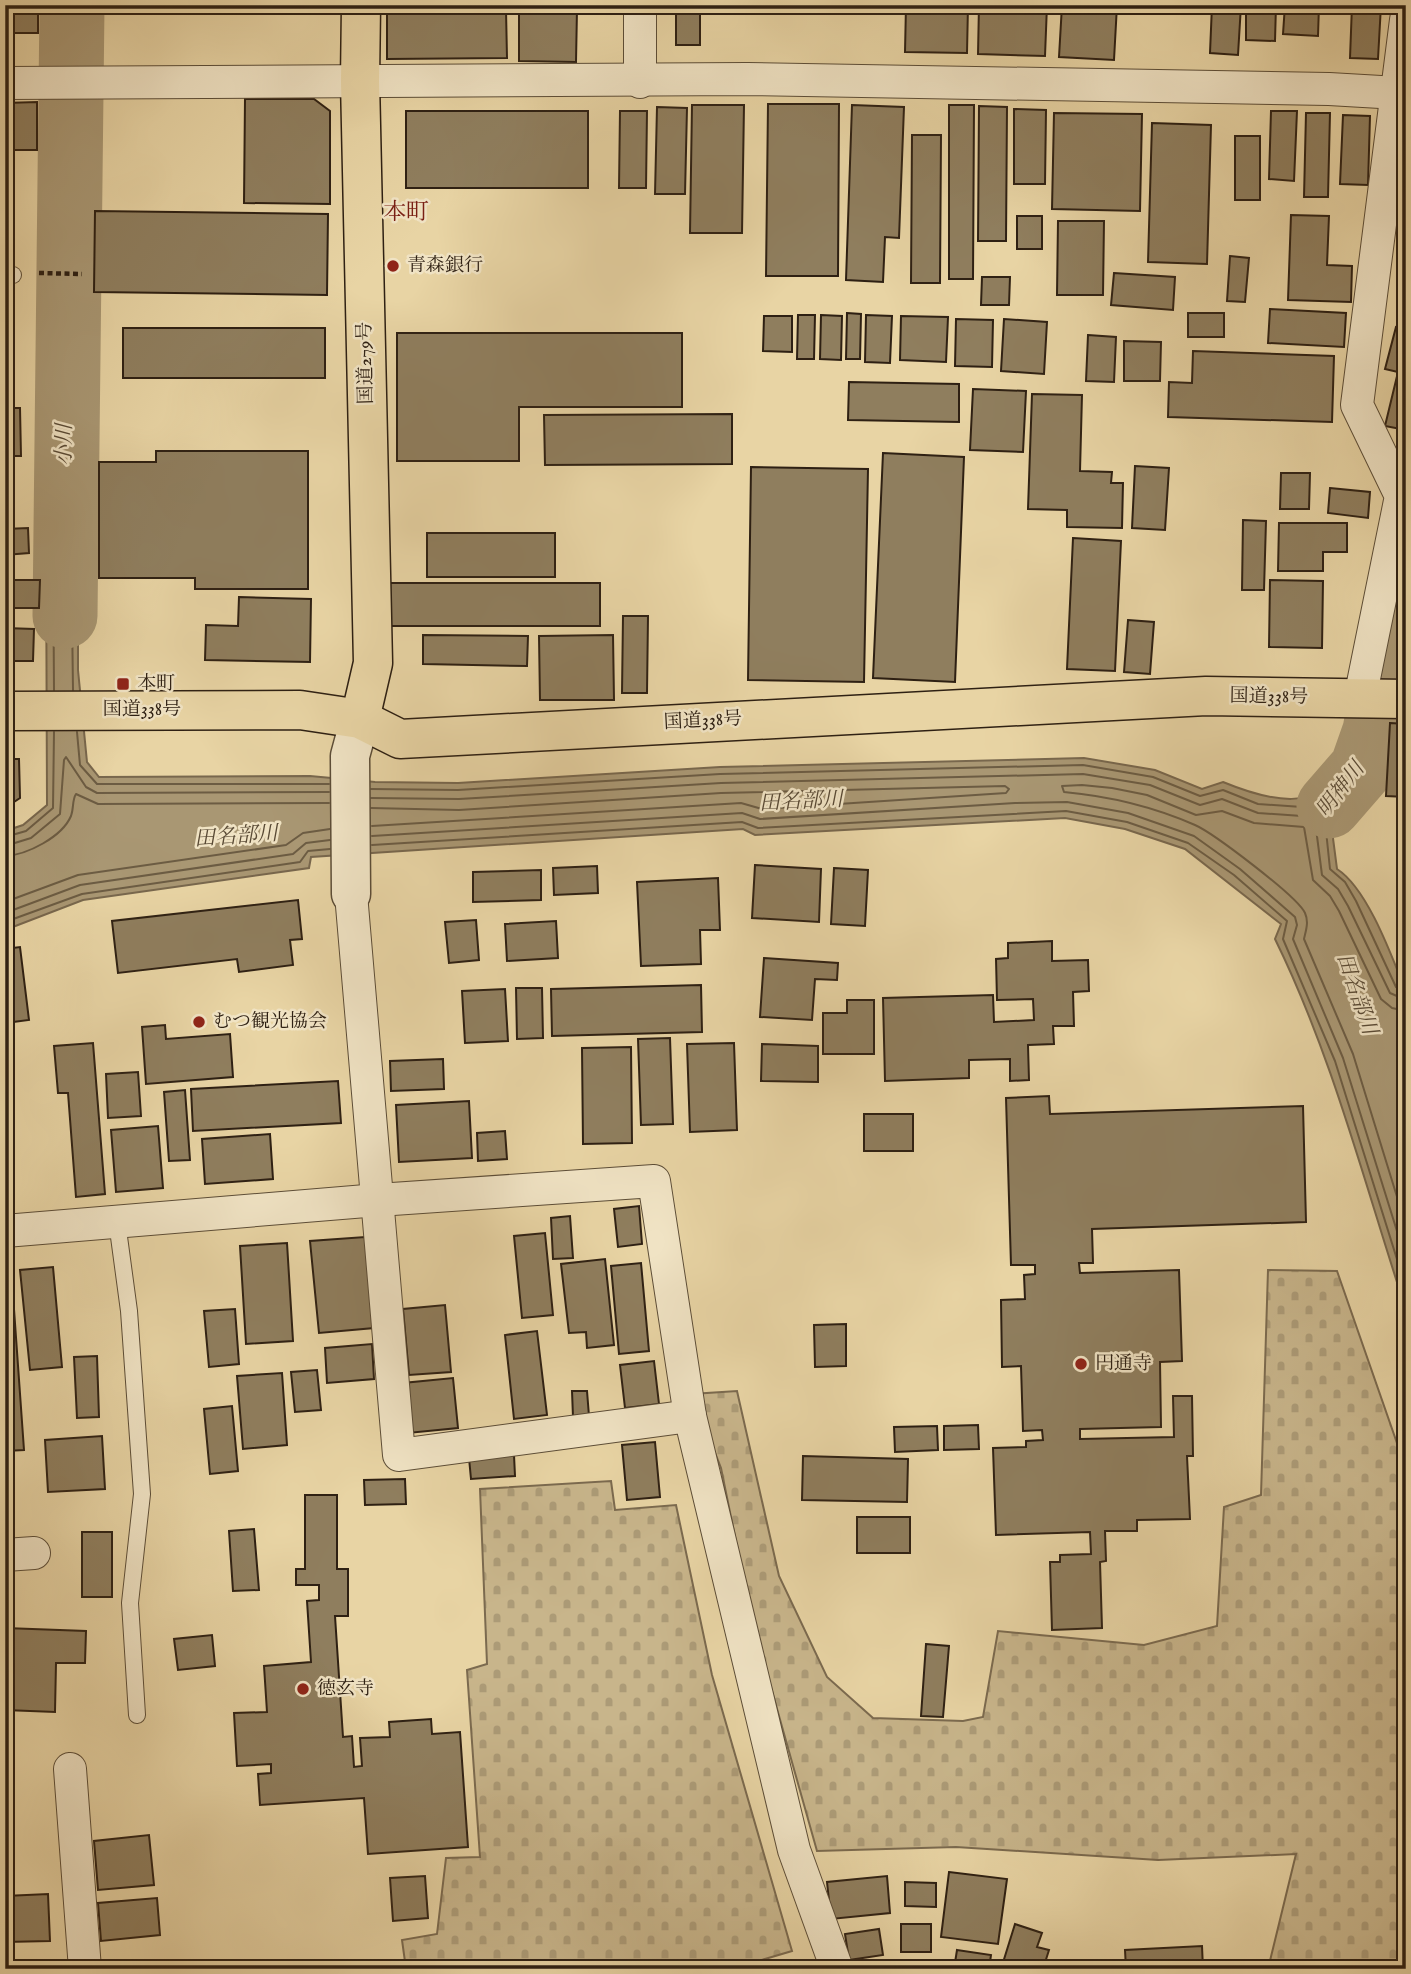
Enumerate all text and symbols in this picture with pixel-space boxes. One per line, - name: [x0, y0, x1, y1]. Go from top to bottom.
- district label: 本町: [383, 198, 429, 227]
- place label: 青森銀行: [407, 254, 483, 278]
- marker: 青森銀行: [385, 258, 401, 274]
- street label: 国道279号: [353, 321, 379, 405]
- water label: 小川: [51, 422, 79, 466]
- place label: 本町: [137, 672, 175, 696]
- marker: 本町: [115, 676, 131, 692]
- street label: 国道338号: [1229, 684, 1309, 710]
- street label: 国道338号: [103, 698, 181, 722]
- street label: 国道338号: [663, 707, 743, 735]
- water label: 明神川: [1311, 755, 1372, 823]
- water label: 田名部川: [758, 786, 846, 818]
- water label: 田名部川: [193, 820, 281, 853]
- water label: 田名部川: [1330, 950, 1383, 1040]
- place label: むつ観光協会: [213, 1010, 327, 1034]
- marker: むつ観光協会: [191, 1014, 207, 1030]
- place label: 円通寺: [1095, 1352, 1152, 1376]
- marker: 円通寺: [1073, 1356, 1089, 1372]
- place label: 徳玄寺: [317, 1677, 374, 1701]
- marker: 徳玄寺: [295, 1681, 311, 1697]

